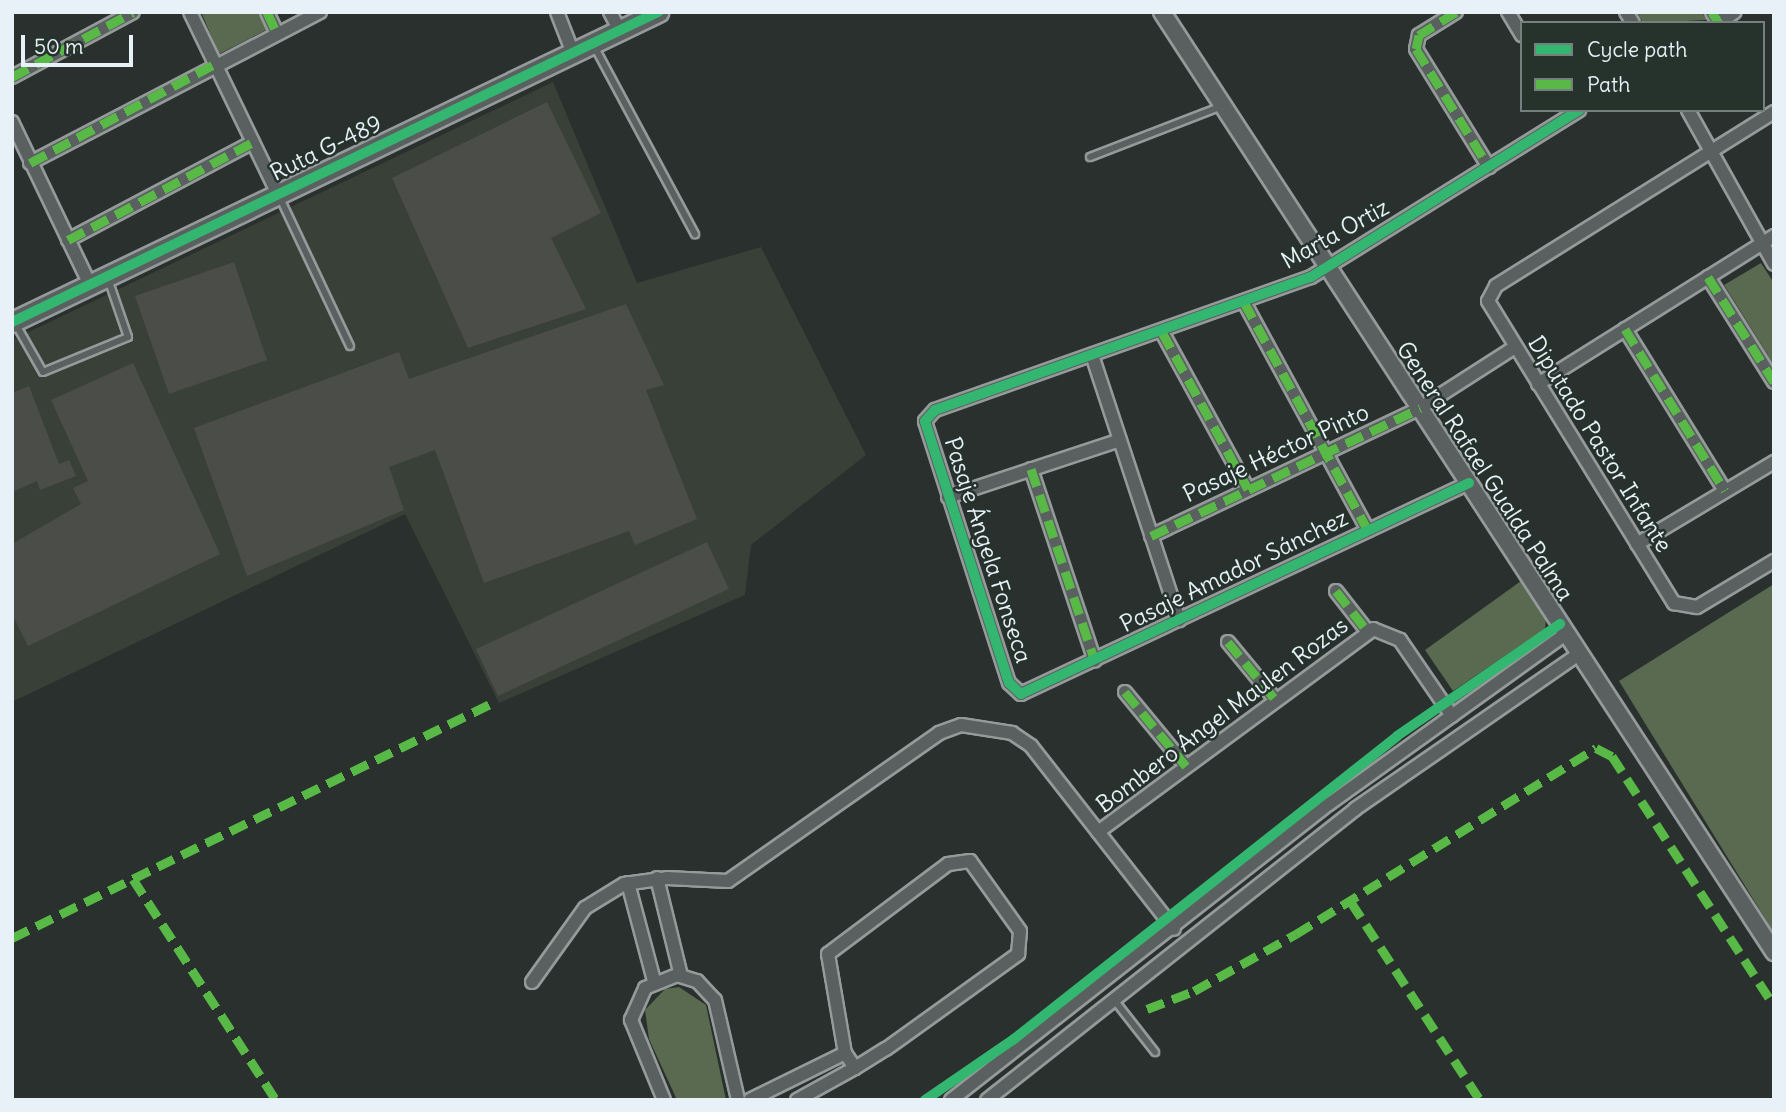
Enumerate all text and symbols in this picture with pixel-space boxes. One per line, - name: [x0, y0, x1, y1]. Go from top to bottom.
- scale bar: [24, 21, 136, 65]
- legend: [1520, 21, 1765, 112]
- text: 50 m: [34, 33, 83, 60]
- text: Cycle path: [1587, 36, 1687, 63]
- text: Path: [1587, 71, 1630, 98]
- street label: Ruta G-489: [266, 109, 386, 187]
- street label: Marta Ortiz: [1277, 193, 1393, 275]
- street label: Diputado Pastor Infante: [1522, 331, 1678, 557]
- street label: General Rafael Gualda Palma: [1391, 336, 1579, 606]
- street label: Pasaje Héctor Pinto: [1179, 398, 1373, 508]
- street label: Pasaje Ángela Fonseca: [938, 434, 1038, 666]
- street label: Pasaje Amador Sánchez: [1116, 504, 1352, 638]
- street label: Bombero Ángel Maulen Rozas: [1091, 611, 1353, 819]

